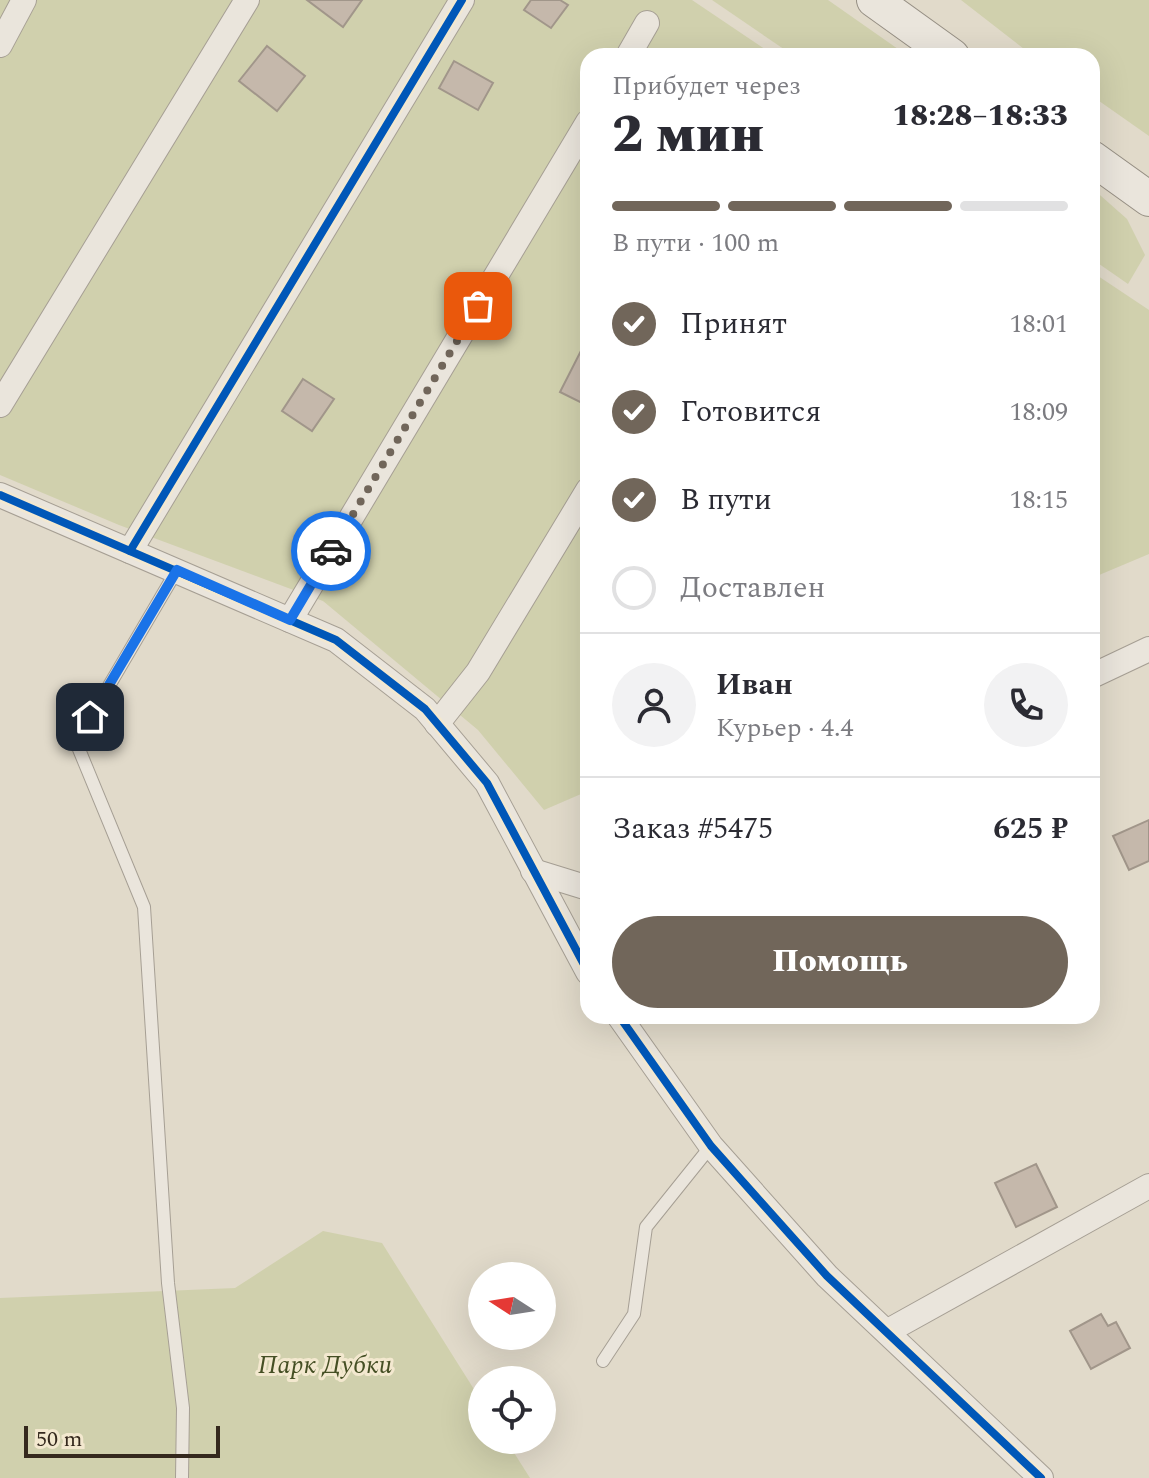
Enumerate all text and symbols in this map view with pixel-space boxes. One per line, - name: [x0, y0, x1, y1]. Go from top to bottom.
- text: Прибудет через: [612, 66, 801, 106]
- text: 18:28–18:33: [892, 93, 1068, 139]
- text: 2 мин: [612, 96, 764, 175]
- text: В пути · 100 m: [612, 223, 779, 263]
- pin: [444, 272, 512, 340]
- icon: bag: [456, 284, 500, 328]
- text: Принят: [680, 301, 787, 347]
- icon: check: [612, 302, 656, 346]
- text: 18:01: [1009, 304, 1068, 344]
- text: Готовится: [680, 389, 821, 435]
- icon: check: [612, 390, 656, 434]
- text: 18:09: [1009, 392, 1068, 432]
- text: В пути: [680, 477, 772, 523]
- icon: check: [612, 478, 656, 522]
- text: 18:15: [1009, 480, 1068, 520]
- courier: [291, 511, 371, 591]
- icon: car: [309, 529, 353, 573]
- text: Доставлен: [680, 565, 825, 611]
- text: Иван: [716, 662, 793, 708]
- button: person: [612, 663, 696, 747]
- button: phone: [984, 663, 1068, 747]
- pin: [56, 683, 124, 751]
- icon: home: [68, 695, 112, 739]
- text: Курьер · 4.4: [716, 708, 853, 748]
- text: Заказ #5475: [612, 806, 773, 852]
- text: 625 ₽: [993, 806, 1068, 852]
- button: Помощь: [612, 916, 1068, 1008]
- north arrow: [468, 1262, 556, 1350]
- map controls: [468, 1262, 556, 1454]
- park label: Парк Дубки: [258, 1345, 393, 1385]
- button: locate: [468, 1366, 556, 1454]
- scale bar: [24, 1422, 220, 1458]
- text: 50 m: [36, 1423, 82, 1456]

